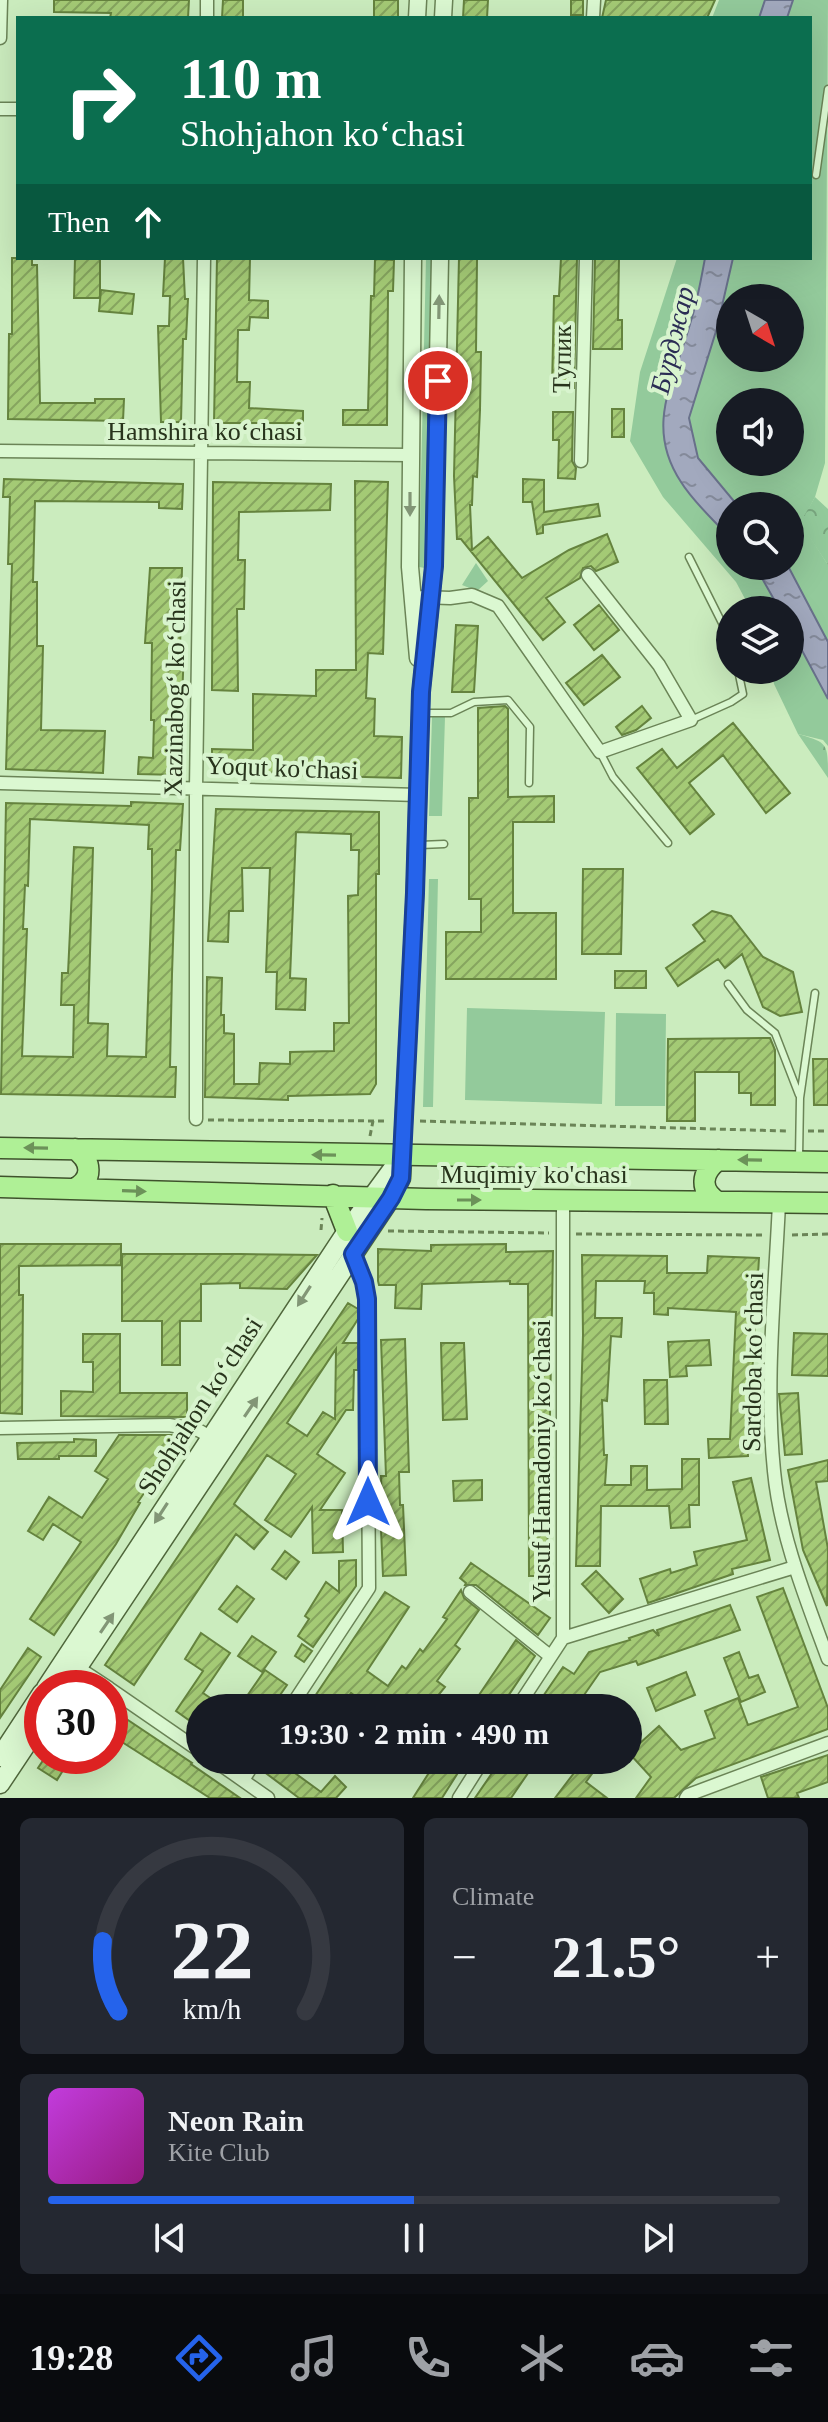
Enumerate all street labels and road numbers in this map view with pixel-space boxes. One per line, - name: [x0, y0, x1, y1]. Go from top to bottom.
- street label: Тупик: [547, 324, 577, 393]
- street label: Hamshira ko‘chasi: [107, 417, 303, 446]
- street label: Xazinabog‘ ko‘chasi: [159, 580, 191, 796]
- street label: Yoqut ko'chasi: [205, 751, 359, 785]
- street label: Muqimiy ko'chasi: [440, 1160, 628, 1189]
- street label: Sardoba koʻchasi: [737, 1272, 769, 1452]
- street label: Shohjahon koʻchasi: [132, 1312, 268, 1500]
- street label: Yusuf Hamadoniy koʻchasi: [527, 1319, 556, 1603]

